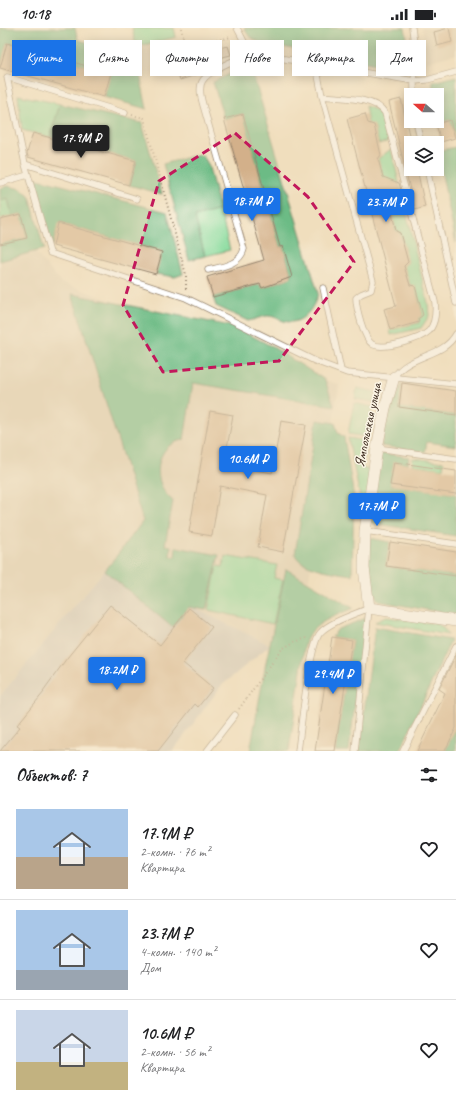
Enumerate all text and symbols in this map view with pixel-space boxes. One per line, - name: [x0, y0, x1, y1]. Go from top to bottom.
- text: 10:18: [20, 5, 50, 24]
- chip: Купить: [12, 40, 76, 76]
- chip: Снять: [84, 40, 142, 76]
- chip: Фильтры: [150, 40, 222, 76]
- chip: Новое: [230, 40, 284, 76]
- chip: Квартира: [292, 40, 368, 76]
- chip: Дом: [376, 40, 426, 76]
- north arrow: [404, 88, 444, 128]
- map controls: [404, 88, 444, 176]
- pin: 17.9M ₽: [44, 125, 118, 159]
- text: 17.9M ₽: [61, 130, 101, 146]
- button: layers: [404, 136, 444, 176]
- pin: 18.7M ₽: [215, 188, 289, 222]
- pin: 23.7M ₽: [349, 189, 423, 223]
- text: 18.7M ₽: [232, 193, 272, 209]
- text: 23.7M ₽: [366, 194, 406, 210]
- street label: Ямпольская улица: [351, 380, 385, 468]
- pin: 10.6M ₽: [211, 446, 285, 480]
- text: 10.6M ₽: [228, 451, 268, 467]
- pin: 17.7M ₽: [340, 493, 414, 527]
- text: 17.7M ₽: [357, 498, 397, 514]
- pin: 18.2M ₽: [80, 657, 154, 691]
- pin: 29.4M ₽: [296, 661, 370, 695]
- text: 18.2M ₽: [97, 662, 137, 678]
- text: 29.4M ₽: [313, 666, 353, 682]
- icon: filters: [418, 764, 440, 786]
- text: Объектов: 7: [16, 765, 87, 786]
- text: 17.9M ₽: [140, 823, 191, 844]
- icon: home: [48, 825, 96, 873]
- icon: heart: [418, 838, 440, 860]
- text: 2-комн. · 76 m²: [140, 844, 210, 860]
- text: Квартира: [140, 860, 184, 876]
- text: 23.7M ₽: [140, 923, 192, 944]
- icon: home: [48, 926, 96, 974]
- icon: heart: [418, 939, 440, 961]
- text: 4-комн. · 140 m²: [140, 944, 216, 960]
- text: Дом: [140, 960, 161, 976]
- text: 10.6M ₽: [140, 1023, 192, 1044]
- icon: home: [48, 1026, 96, 1074]
- icon: heart: [418, 1039, 440, 1061]
- text: 2-комн. · 56 m²: [140, 1044, 210, 1060]
- text: Квартира: [140, 1060, 184, 1076]

